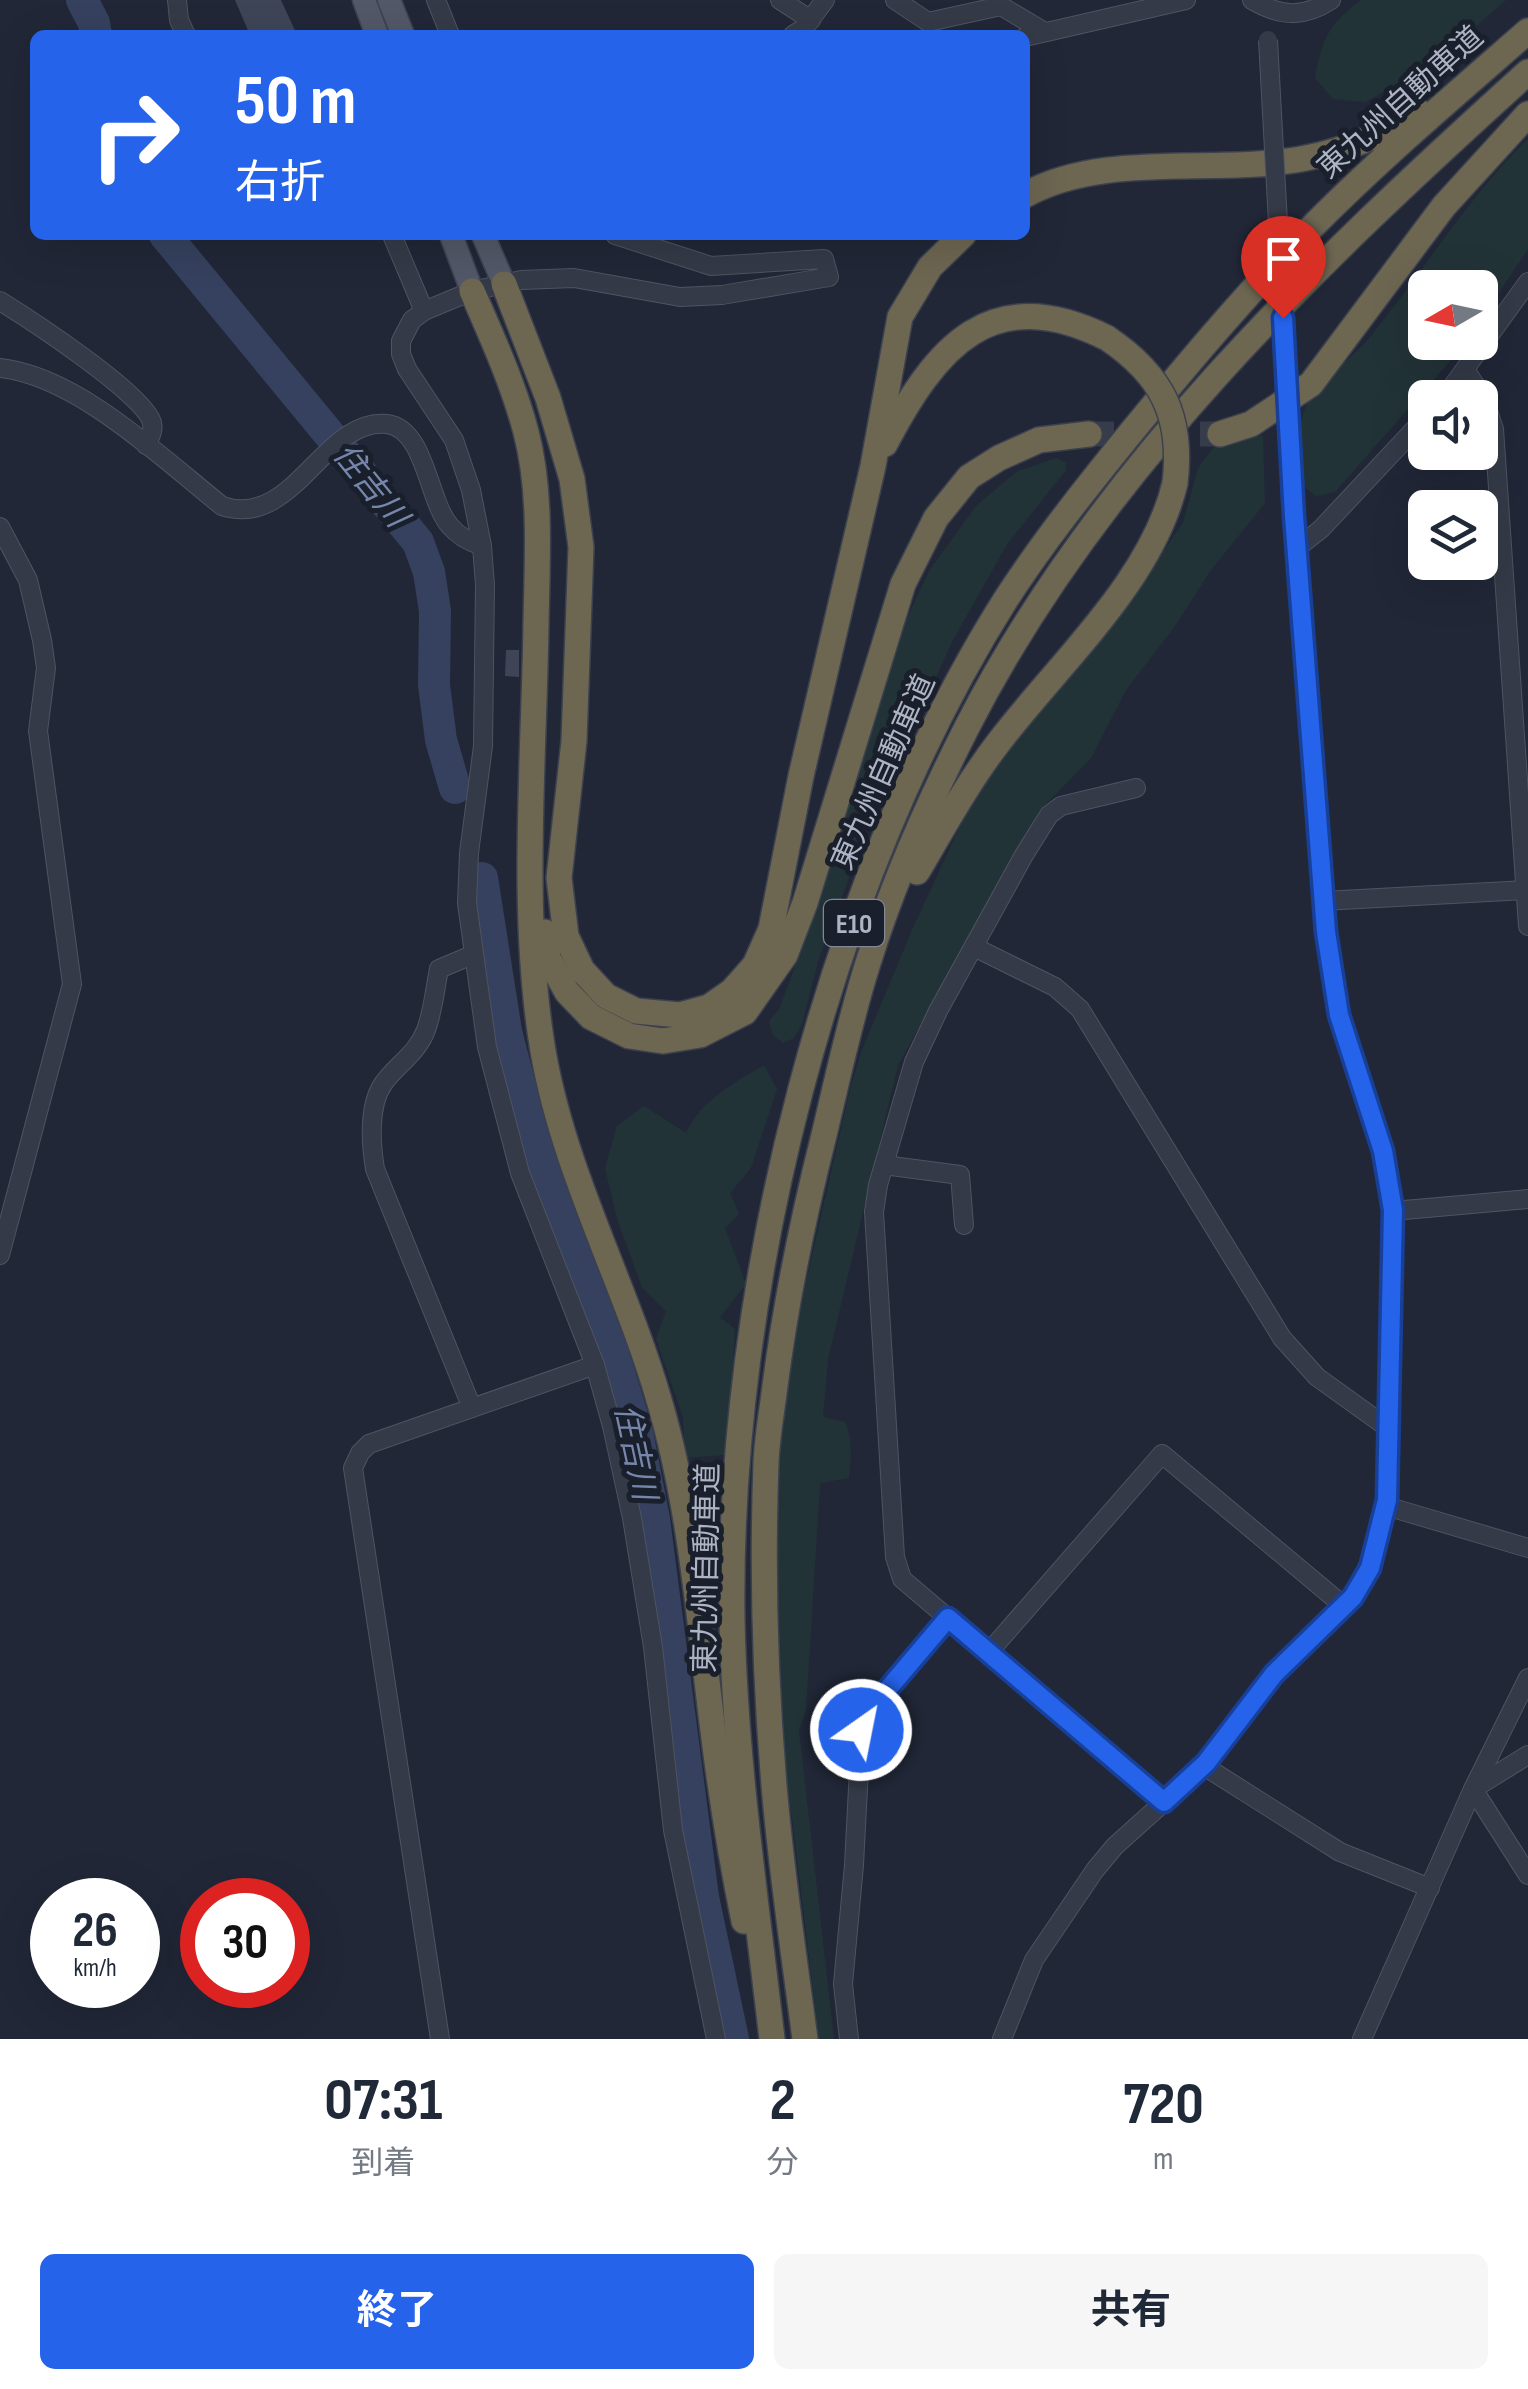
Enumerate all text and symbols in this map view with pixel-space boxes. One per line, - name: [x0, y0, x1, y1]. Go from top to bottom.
- street label: 東九州自動車道: [1311, 19, 1491, 186]
- text: 50 m: [235, 60, 356, 144]
- icon: right: [70, 70, 200, 200]
- text: 右折: [235, 156, 325, 211]
- pin: [1241, 216, 1326, 319]
- icon: arrive: [1256, 231, 1311, 286]
- north arrow: [1408, 270, 1498, 360]
- map controls: [1408, 270, 1498, 580]
- button: sound: [1408, 380, 1498, 470]
- water label: 住吉川: [324, 436, 417, 538]
- button: layers: [1408, 490, 1498, 580]
- street label: 東九州自動車道: [825, 669, 943, 876]
- road number: E10: [824, 900, 884, 946]
- water label: 住吉川: [605, 1401, 664, 1506]
- street label: 東九州自動車道: [687, 1463, 727, 1673]
- position arrow: [809, 1678, 913, 1782]
- speed limit sign: 30: [180, 1878, 310, 2008]
- text: 26: [72, 1901, 118, 1961]
- text: km/h: [73, 1953, 117, 1984]
- text: 07:31: [324, 2065, 442, 2137]
- text: 2: [770, 2065, 796, 2137]
- text: 720: [1123, 2069, 1204, 2141]
- text: m: [1153, 2140, 1174, 2179]
- text: 到着: [351, 2144, 415, 2183]
- text: 分: [767, 2144, 799, 2183]
- button: 終了: [40, 2254, 754, 2369]
- button: 共有: [774, 2254, 1488, 2369]

